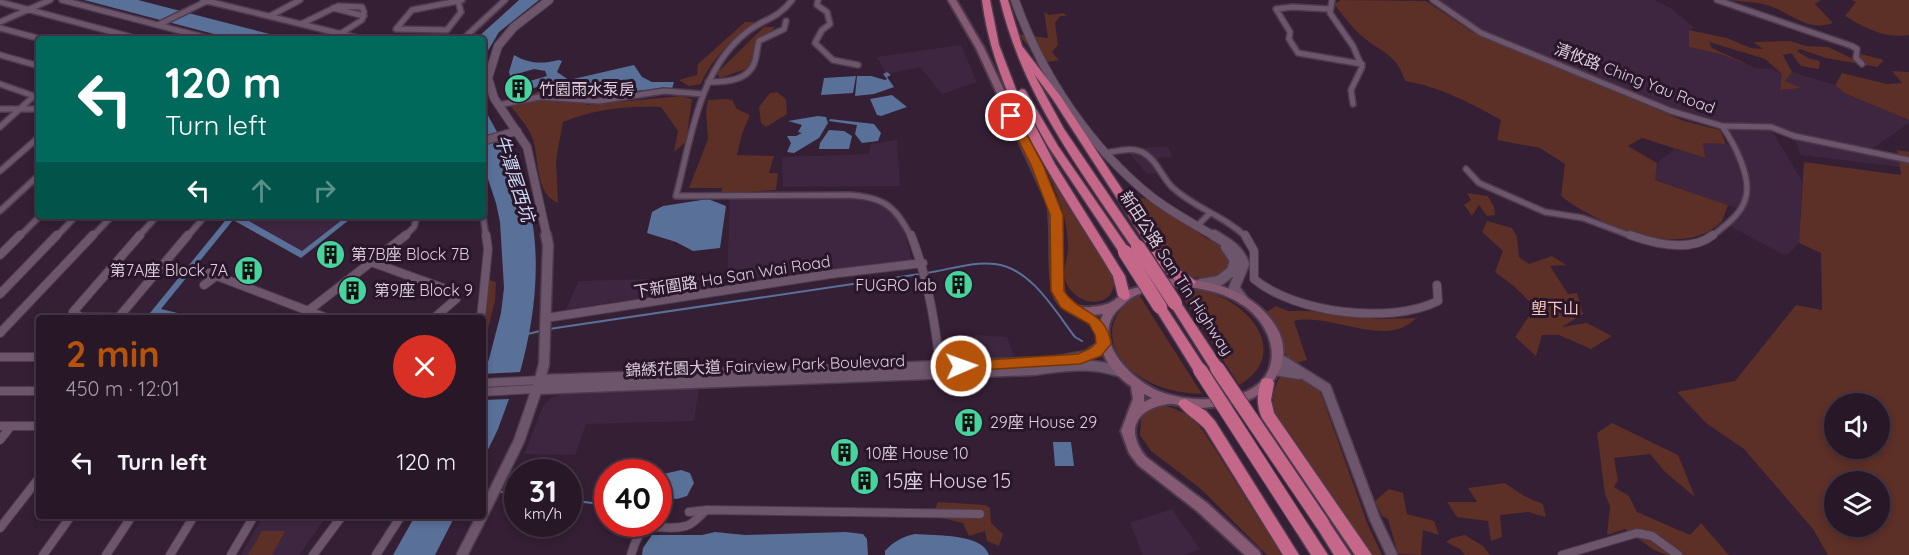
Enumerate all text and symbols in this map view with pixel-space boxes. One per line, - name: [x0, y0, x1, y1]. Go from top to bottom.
- street label: 清攸路 Ching Yau Road: [1552, 38, 1718, 118]
- text: 120 m: [165, 56, 282, 109]
- icon: left: [66, 60, 144, 138]
- building icon: 竹園雨水泵房: [502, 73, 534, 105]
- place label: 竹園雨水泵房: [539, 79, 635, 99]
- pin: [985, 90, 1036, 141]
- icon: arrive: [994, 99, 1027, 132]
- text: Turn left: [165, 108, 267, 142]
- water label: 牛潭尾西坑: [490, 132, 541, 227]
- icon: left: [182, 174, 215, 207]
- icon: ahead: [245, 174, 278, 207]
- icon: right: [308, 174, 341, 207]
- street label: 新田公路 San Tin Highway: [1116, 187, 1238, 359]
- building icon: 第7B座 Block 7B: [314, 238, 346, 270]
- place label: 第7B座 Block 7B: [351, 244, 469, 264]
- street label: 下新圍路 Ha San Wai Road: [632, 251, 832, 301]
- building icon: 第7A座 Block 7A: [233, 254, 265, 286]
- place label: 第7A座 Block 7A: [110, 260, 228, 280]
- building icon: FUGRO lab: [942, 269, 974, 301]
- building icon: 第9座 Block 9: [337, 274, 369, 306]
- place label: FUGRO lab: [855, 275, 937, 295]
- place label: 第9座 Block 9: [374, 280, 473, 300]
- park label: 塱下山: [1531, 298, 1579, 318]
- text: 2 min: [66, 331, 160, 376]
- position arrow: [929, 334, 993, 398]
- button: close: [393, 335, 456, 398]
- street label: 錦綉花園大道 Fairview Park Boulevard: [625, 350, 905, 380]
- text: 450 m · 12:01: [66, 376, 180, 401]
- map controls: [1824, 393, 1890, 537]
- button: sound: [1824, 393, 1890, 459]
- building icon: 29座 House 29: [953, 406, 985, 438]
- place label: 29座 House 29: [990, 412, 1097, 432]
- building icon: 10座 House 10: [829, 437, 861, 469]
- place label: 10座 House 10: [866, 443, 968, 463]
- icon: left: [66, 446, 99, 479]
- text: Turn left: [117, 448, 207, 476]
- text: 120 m: [397, 448, 456, 476]
- speed limit sign: 40: [594, 459, 672, 537]
- building icon: 15座 House 15: [848, 464, 880, 496]
- place label: 15座 House 15: [885, 468, 1011, 493]
- button: layers: [1824, 471, 1890, 537]
- text: 31: [529, 472, 557, 510]
- text: km/h: [524, 504, 562, 523]

